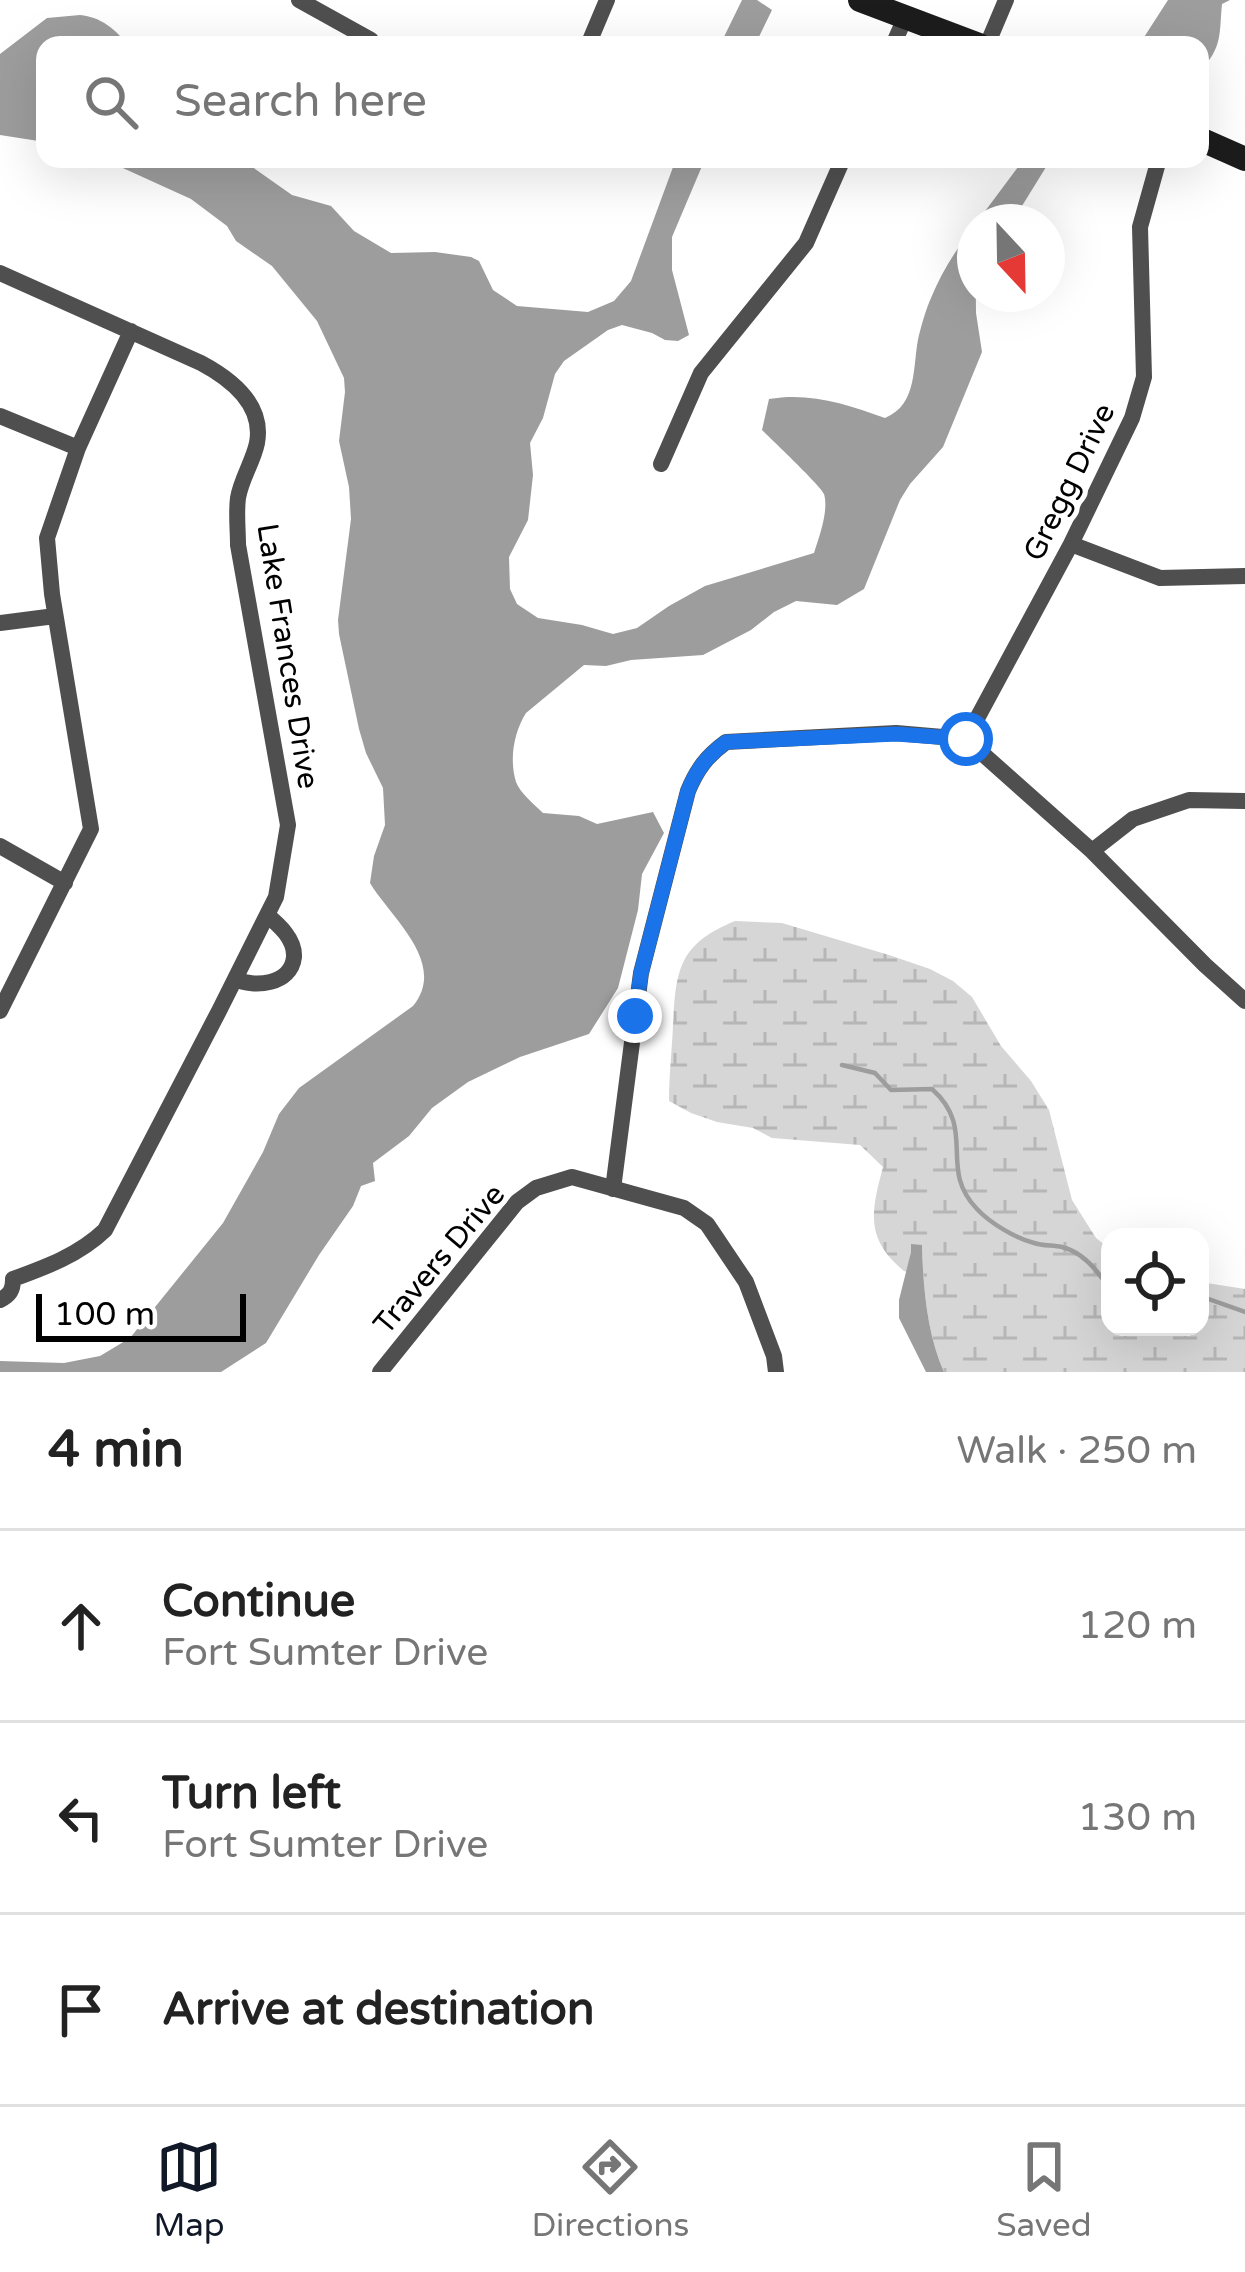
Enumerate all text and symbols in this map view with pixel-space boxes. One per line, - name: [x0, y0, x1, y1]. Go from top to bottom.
- search box: [36, 36, 1209, 168]
- icon: search: [78, 69, 144, 135]
- text: Search here: [174, 75, 427, 129]
- north arrow: [957, 204, 1065, 312]
- street label: Gregg Drive: [1015, 398, 1123, 567]
- street label: Lake Frances Drive: [248, 521, 327, 791]
- route start: [939, 712, 993, 766]
- route end: [608, 989, 662, 1043]
- street label: Travers Drive: [366, 1177, 513, 1342]
- map controls: [1101, 1228, 1209, 1336]
- button: locate: [1101, 1228, 1209, 1336]
- scale bar: [36, 1288, 246, 1341]
- text: 100 m: [54, 1295, 155, 1334]
- text: 4 min: [48, 1419, 184, 1481]
- text: Walk · 250 m: [956, 1427, 1197, 1474]
- text: Continue: [162, 1575, 355, 1629]
- icon: ahead: [48, 1593, 114, 1659]
- text: 120 m: [1078, 1602, 1197, 1649]
- text: Fort Sumter Drive: [162, 1629, 488, 1676]
- text: Turn left: [162, 1767, 341, 1821]
- icon: left: [48, 1785, 114, 1851]
- text: 130 m: [1078, 1794, 1197, 1841]
- text: Fort Sumter Drive: [162, 1821, 488, 1868]
- icon: arrive: [48, 1977, 114, 2043]
- text: Arrive at destination: [162, 1983, 594, 2037]
- tab: Map: [153, 2134, 225, 2245]
- tab: Directions: [531, 2134, 689, 2245]
- tab: Saved: [996, 2134, 1092, 2245]

